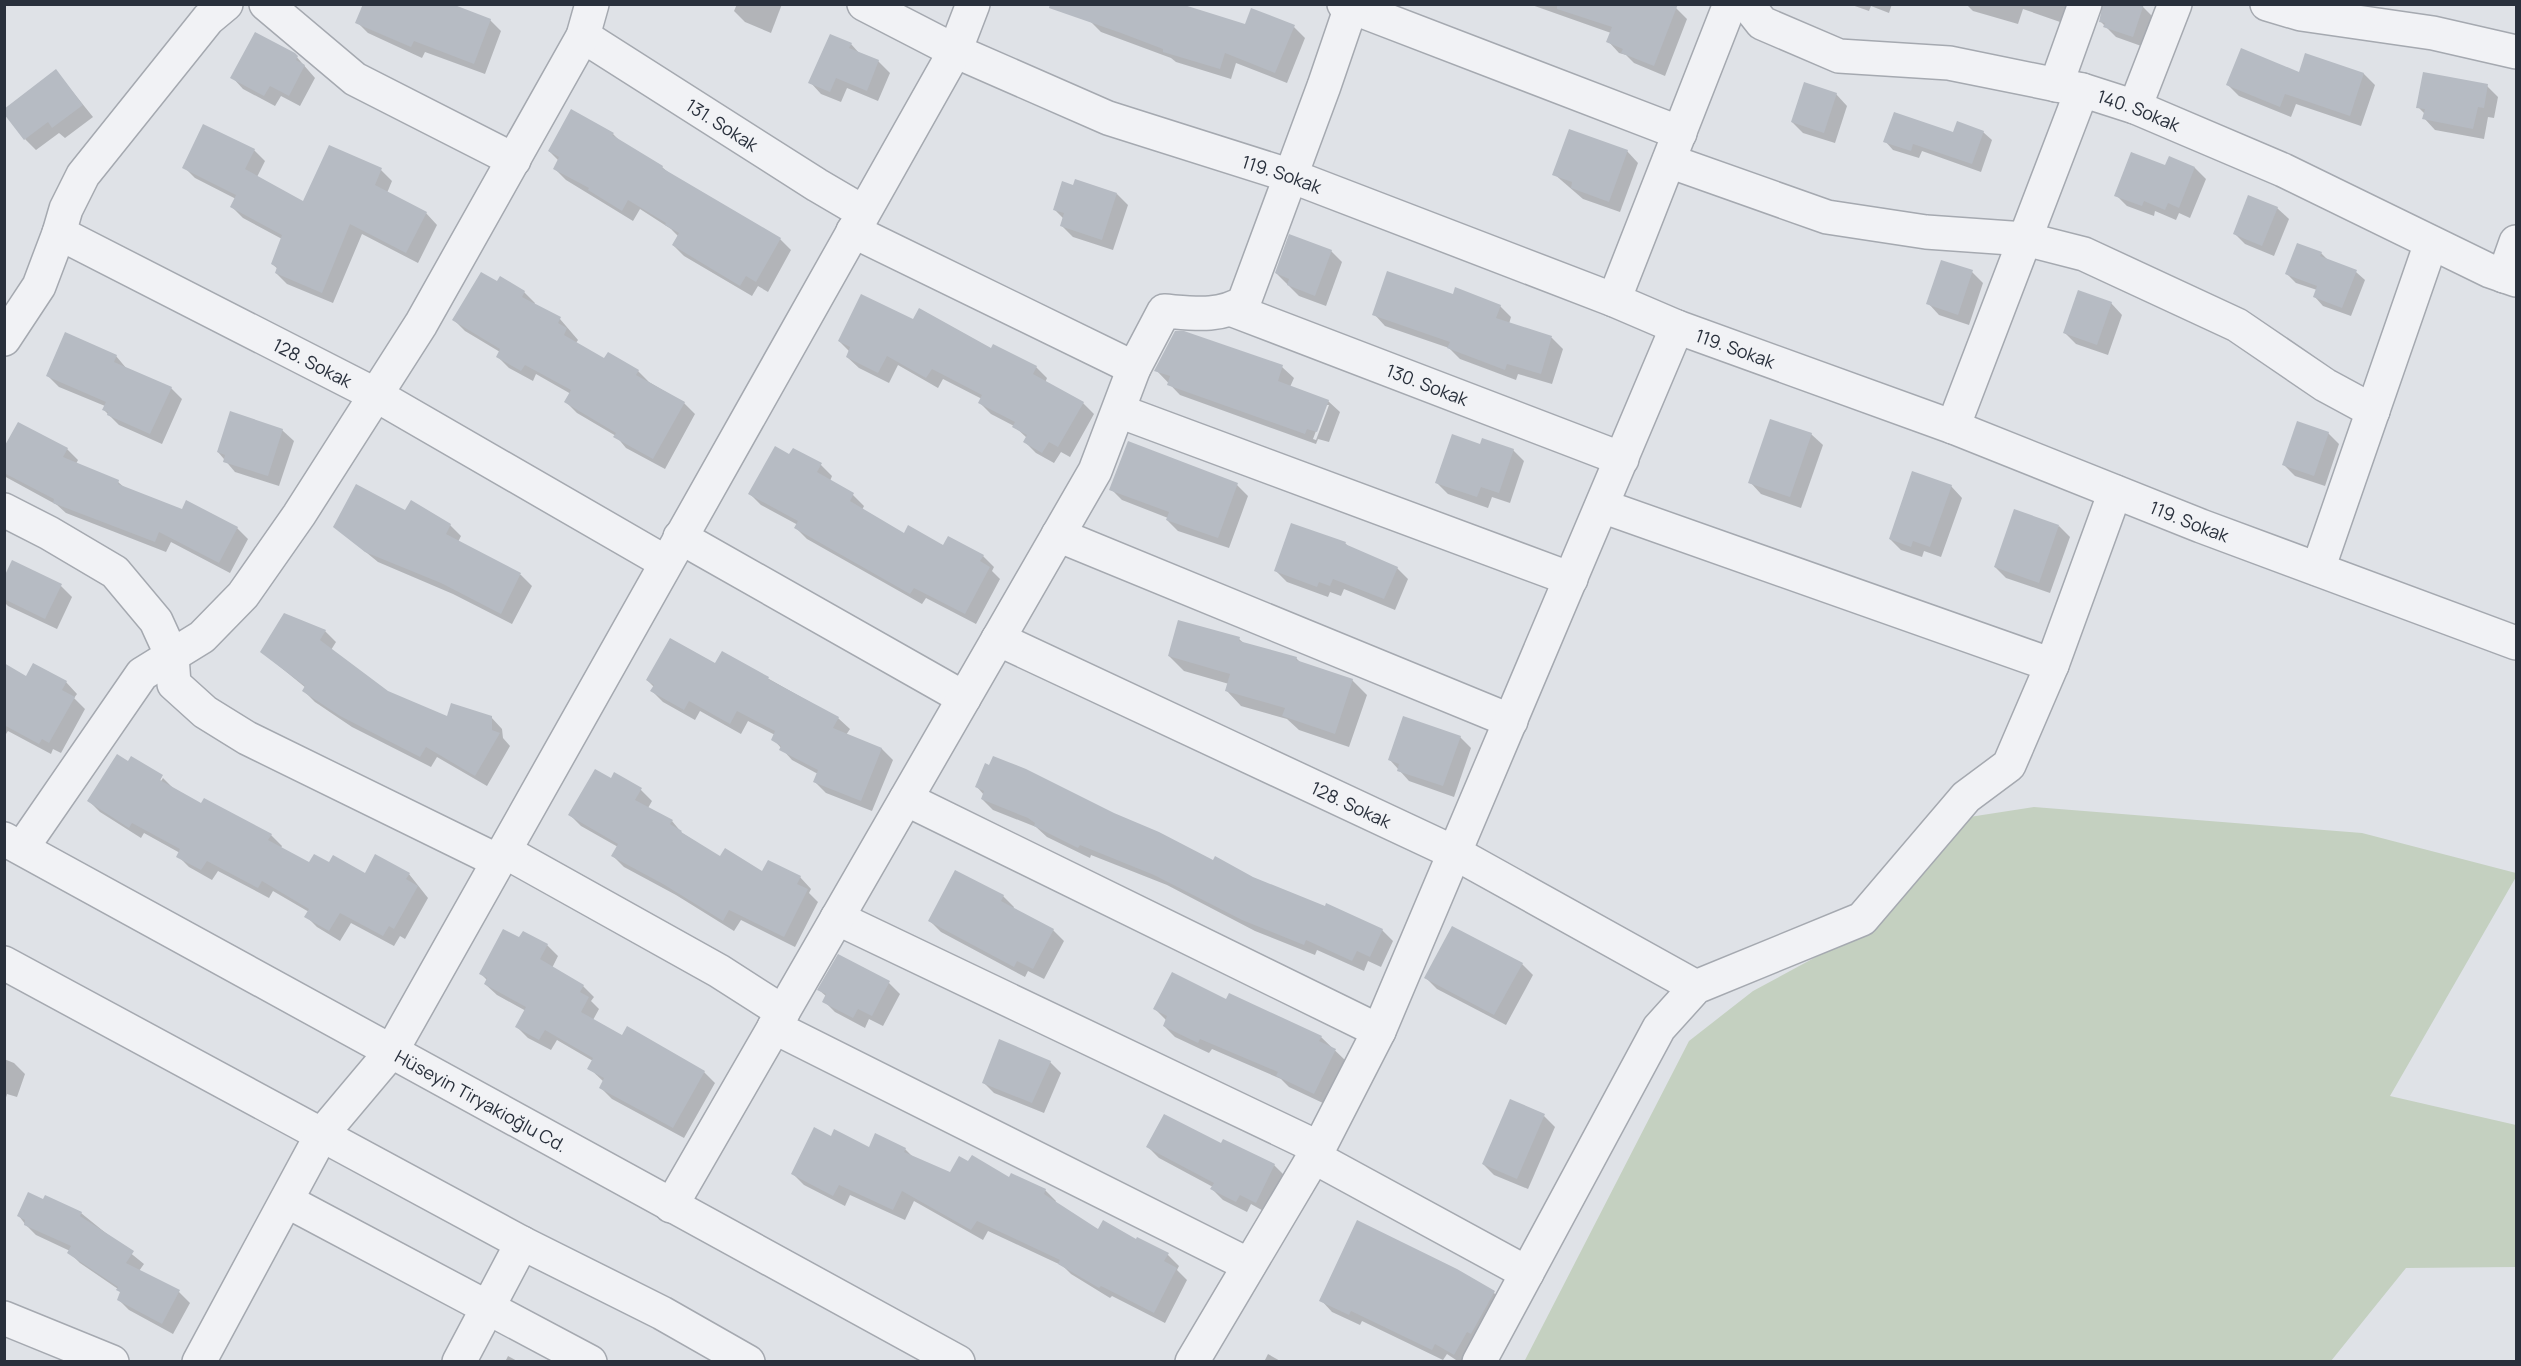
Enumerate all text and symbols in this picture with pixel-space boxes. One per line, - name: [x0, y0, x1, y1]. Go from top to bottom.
- street label: 140. Sokak: [2094, 84, 2185, 137]
- street label: 131. Sokak: [682, 93, 764, 157]
- street label: 119. Sokak: [1239, 149, 1326, 199]
- street label: 119. Sokak: [1692, 323, 1779, 374]
- street label: 128. Sokak: [269, 332, 357, 393]
- street label: 130. Sokak: [1383, 358, 1473, 411]
- street label: 119. Sokak: [2147, 495, 2233, 548]
- street label: 128. Sokak: [1307, 775, 1396, 834]
- street label: Hüseyin Tiryakioğlu Cd.: [391, 1044, 571, 1157]

